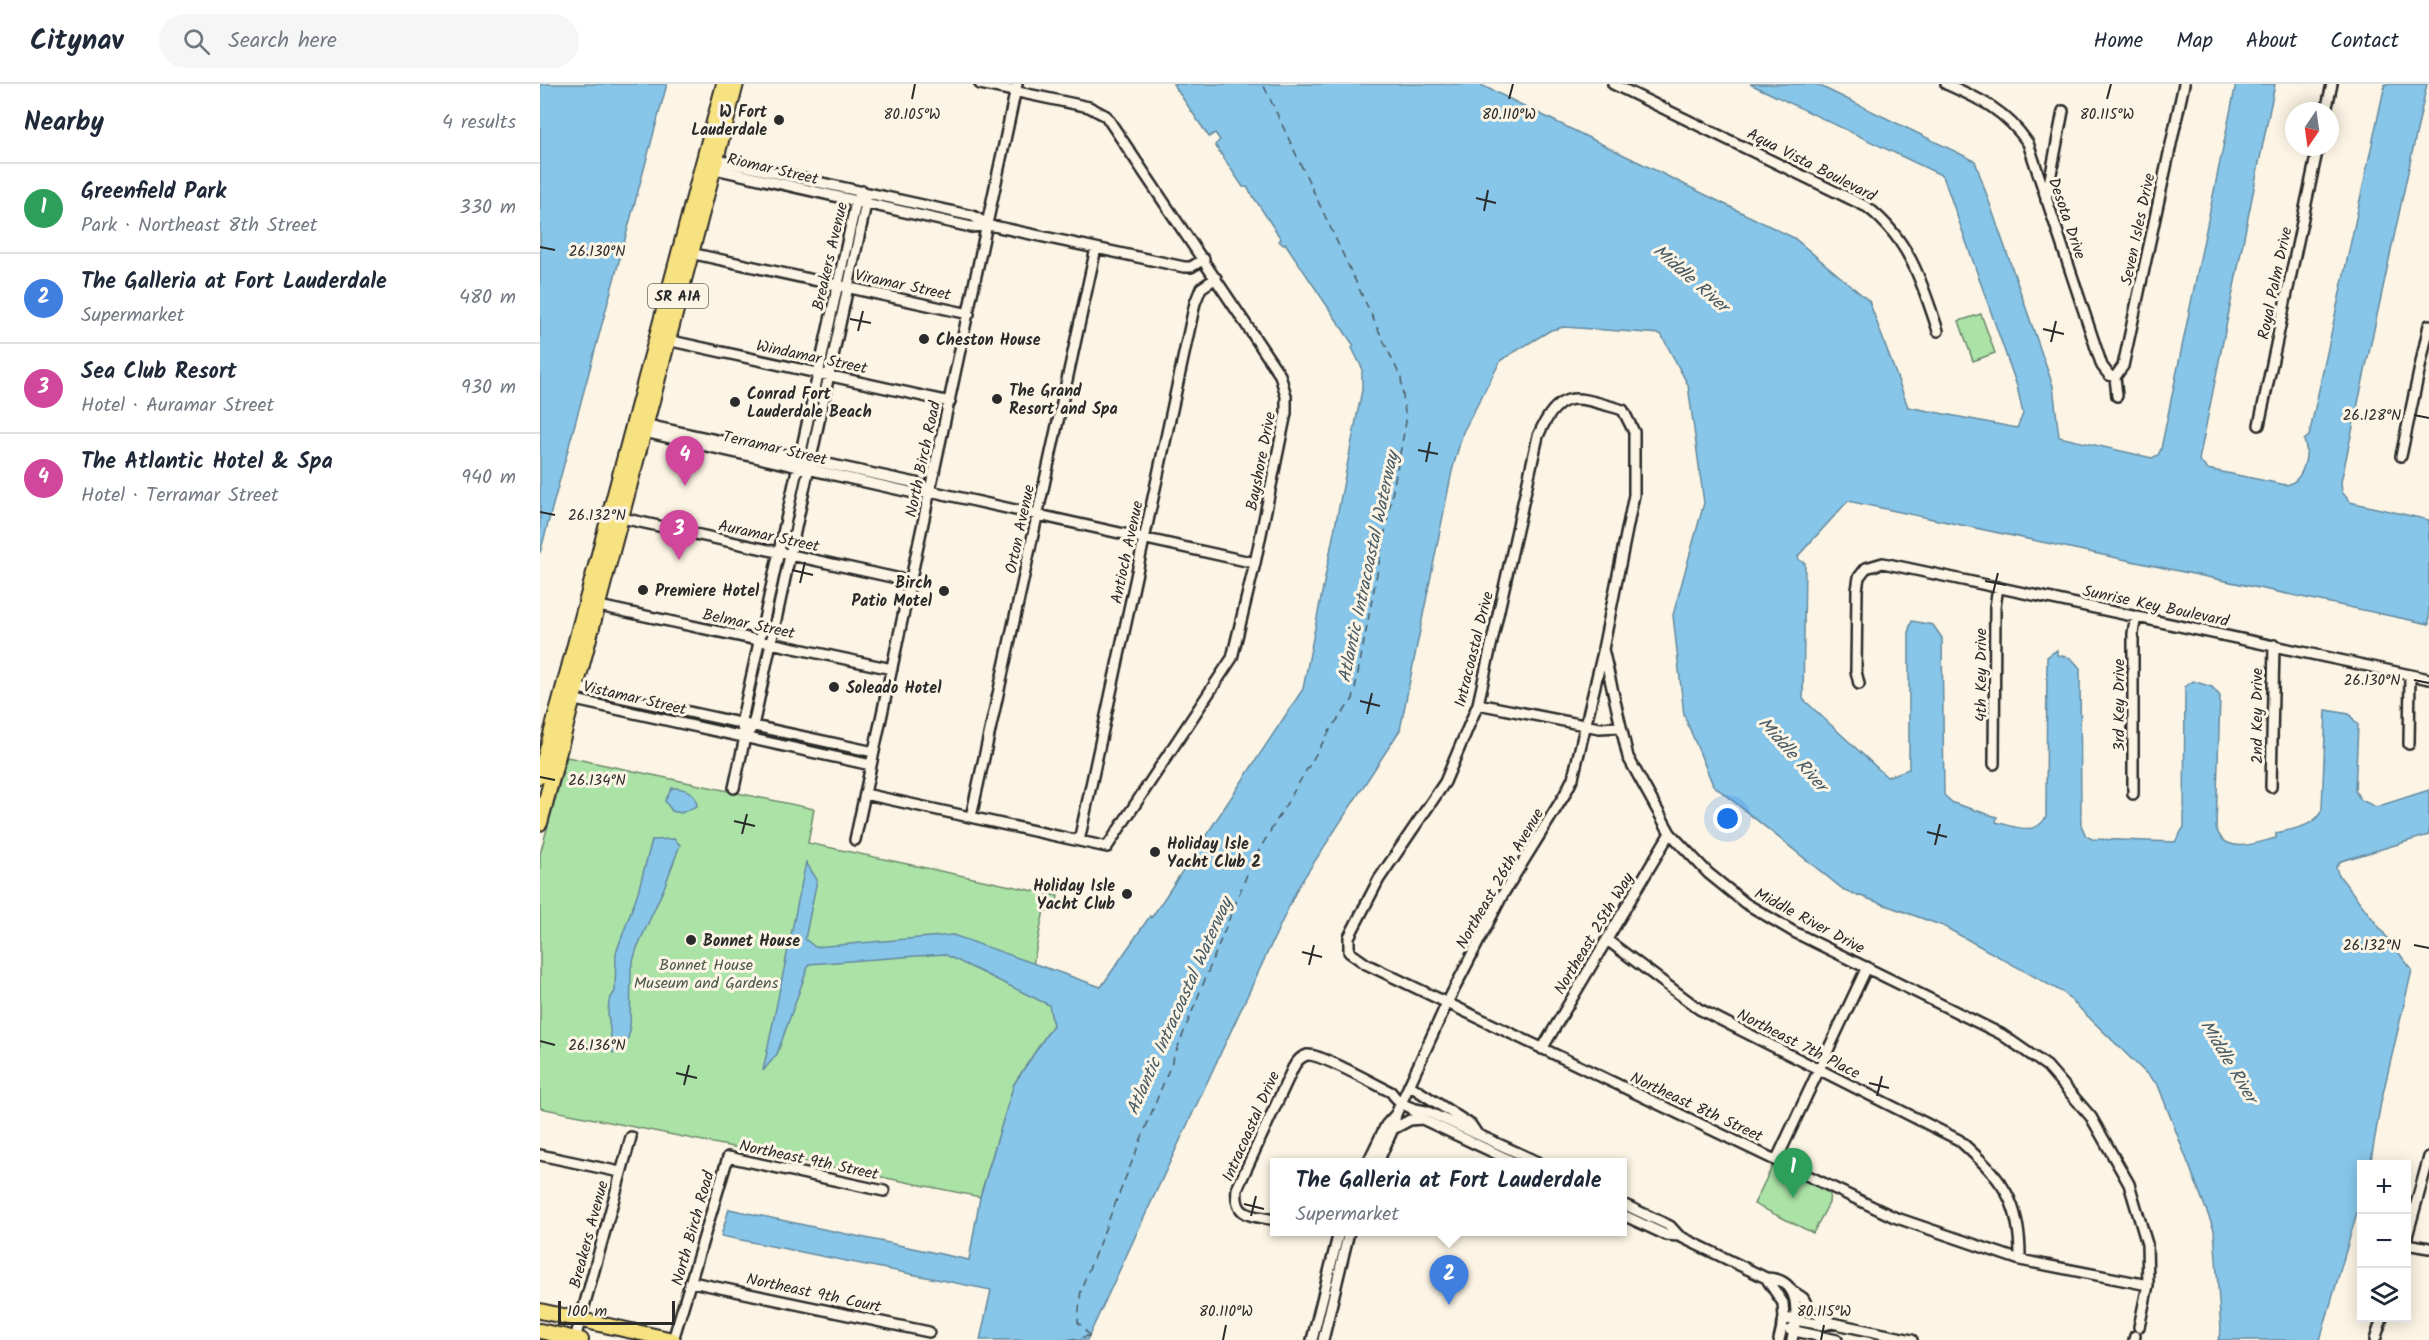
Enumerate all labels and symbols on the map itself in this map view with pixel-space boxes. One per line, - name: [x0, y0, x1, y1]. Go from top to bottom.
- place label: W Fort Lauderdale: [691, 100, 768, 143]
- north arrow: [2285, 102, 2339, 156]
- text: 80.105°W: [883, 103, 941, 127]
- text: 80.110°W: [1482, 103, 1536, 127]
- text: 80.115°W: [2080, 103, 2134, 127]
- marker: W Fort Lauderdale: [772, 113, 786, 127]
- street label: Aqua Vista Boulevard: [1742, 122, 1881, 209]
- street label: Riomar Street: [725, 147, 822, 192]
- street label: Seven Isles Drive: [2114, 171, 2163, 288]
- street label: Desota Drive: [2041, 174, 2092, 263]
- street label: Breakers Avenue: [806, 200, 855, 313]
- street label: Royal Palm Drive: [2251, 225, 2300, 342]
- water label: Middle River: [1646, 238, 1738, 323]
- text: 26.130°N: [569, 240, 625, 264]
- street label: Viramar Street: [852, 263, 954, 308]
- road number: SR A1A: [648, 284, 708, 308]
- place label: Cheston House: [936, 328, 1041, 353]
- marker: Cheston House: [917, 332, 931, 346]
- street label: Windamar Street: [754, 334, 870, 382]
- place label: The Grand Resort and Spa: [1009, 379, 1118, 422]
- place label: Conrad Fort Lauderdale Beach: [747, 382, 872, 425]
- marker: The Grand Resort and Spa: [990, 392, 1004, 406]
- marker: Conrad Fort Lauderdale Beach: [728, 395, 742, 409]
- street label: North Birch Road: [899, 398, 948, 520]
- text: 26.128°N: [2343, 404, 2401, 428]
- street label: Bayshore Drive: [1240, 410, 1283, 513]
- street label: Terramar Street: [720, 424, 830, 473]
- pin: 4: [666, 436, 704, 486]
- water label: Atlantic Intracoastal Waterway: [1331, 447, 1409, 685]
- street label: Orton Avenue: [999, 482, 1042, 576]
- street label: Antioch Avenue: [1104, 498, 1151, 606]
- text: 26.132°N: [568, 504, 626, 528]
- pin: 3: [660, 510, 698, 560]
- street label: Auramar Street: [716, 514, 822, 560]
- place label: Birch Patio Motel: [852, 571, 933, 614]
- place label: Premiere Hotel: [655, 579, 760, 604]
- street label: Sunrise Key Boulevard: [2080, 579, 2232, 634]
- marker: Premiere Hotel: [636, 583, 650, 597]
- marker: Birch Patio Motel: [937, 584, 951, 598]
- street label: Intracoastal Drive: [1448, 589, 1501, 710]
- street label: Belmar Street: [700, 602, 798, 647]
- street label: 4th Key Drive: [1969, 628, 1994, 722]
- street label: 3rd Key Drive: [2107, 659, 2132, 751]
- street label: 2nd Key Drive: [2245, 668, 2270, 764]
- text: 26.130°N: [2344, 669, 2400, 693]
- street label: Vistamar Street: [581, 674, 690, 723]
- place label: Soleado Hotel: [846, 676, 942, 701]
- marker: Soleado Hotel: [827, 680, 841, 694]
- water label: Middle River: [1750, 711, 1836, 802]
- text: 26.134°N: [568, 769, 626, 793]
- street label: Northeast 26th Avenue: [1450, 804, 1551, 954]
- your location: [1713, 804, 1742, 833]
- place label: Holiday Isle Yacht Club 2: [1167, 832, 1261, 875]
- marker: Holiday Isle Yacht Club 2: [1148, 845, 1162, 859]
- street label: Northeast 25th Way: [1548, 867, 1641, 1000]
- place label: Holiday Isle Yacht Club: [1033, 874, 1115, 917]
- street label: Middle River Drive: [1750, 882, 1869, 961]
- marker: Holiday Isle Yacht Club: [1120, 887, 1134, 901]
- water label: Atlantic Intracoastal Waterway: [1119, 891, 1242, 1120]
- place label: Bonnet House: [703, 929, 800, 954]
- marker: Bonnet House: [684, 933, 698, 947]
- text: 26.132°N: [2343, 934, 2401, 958]
- park label: Bonnet House Museum and Gardens: [634, 953, 779, 996]
- street label: Northeast 7th Place: [1732, 1002, 1864, 1086]
- water label: Middle River: [2191, 1015, 2266, 1112]
- text: 26.136°N: [568, 1034, 626, 1058]
- street label: Northeast 8th Street: [1626, 1066, 1767, 1149]
- street label: Intracoastal Drive: [1216, 1067, 1287, 1186]
- street label: Northeast 9th Street: [737, 1133, 881, 1188]
- pin: 1: [1774, 1148, 1812, 1198]
- street label: North Birch Road: [665, 1167, 722, 1289]
- street label: Breakers Avenue: [563, 1178, 616, 1291]
- pin: 2: [1430, 1256, 1468, 1305]
- street label: Northeast 9th Court: [744, 1267, 884, 1320]
- scale bar: [558, 1298, 675, 1326]
- text: 80.110°W: [1199, 1300, 1253, 1324]
- text: 80.115°W: [1797, 1300, 1851, 1324]

